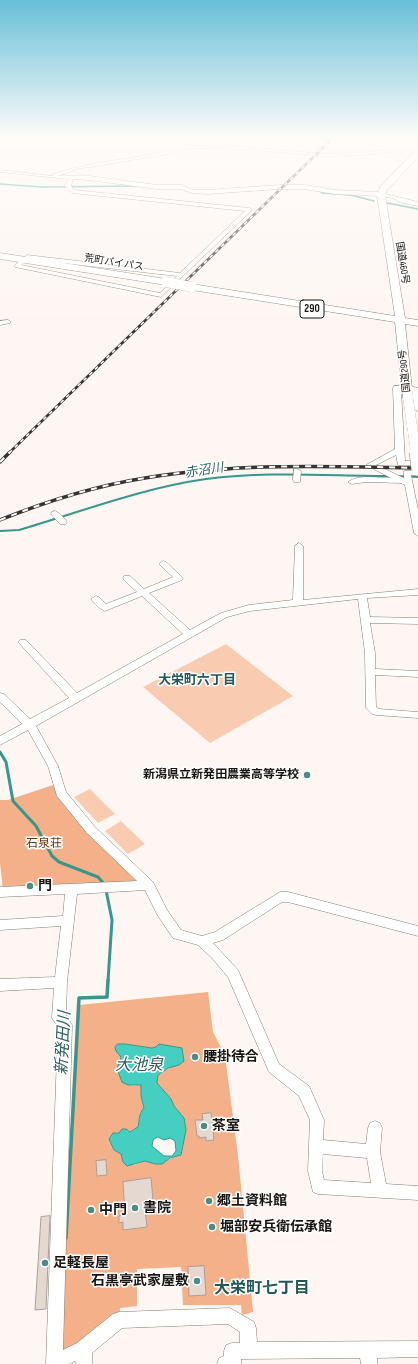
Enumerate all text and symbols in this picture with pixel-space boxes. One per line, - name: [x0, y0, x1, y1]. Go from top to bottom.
- street label: 国道460号: [393, 241, 411, 285]
- street label: 荒町バイパス: [83, 252, 145, 274]
- road number: 290: [300, 300, 324, 318]
- street label: 国道290号: [397, 349, 413, 393]
- water label: 赤沼川: [184, 460, 224, 482]
- district label: 大栄町六丁目: [158, 673, 236, 689]
- place label: 新潟県立新発田農業高等学校: [143, 768, 299, 782]
- marker: 新潟県立新発田農業高等学校: [302, 770, 312, 780]
- park label: 石泉荘: [26, 837, 62, 851]
- place label: 門: [38, 878, 52, 894]
- marker: 門: [25, 881, 35, 891]
- water label: 新発田川: [53, 1011, 75, 1075]
- place label: 腰掛待合: [203, 1049, 259, 1065]
- marker: 腰掛待合: [190, 1052, 200, 1062]
- water label: 大池泉: [115, 1056, 163, 1076]
- place label: 茶室: [212, 1118, 240, 1134]
- marker: 茶室: [199, 1121, 209, 1131]
- place label: 郷土資料館: [217, 1193, 287, 1209]
- marker: 郷土資料館: [204, 1196, 214, 1206]
- place label: 書院: [143, 1200, 171, 1216]
- place label: 中門: [99, 1202, 127, 1218]
- marker: 書院: [130, 1203, 140, 1213]
- marker: 中門: [86, 1205, 96, 1215]
- place label: 堀部安兵衛伝承館: [220, 1219, 332, 1235]
- marker: 堀部安兵衛伝承館: [207, 1222, 217, 1232]
- place label: 足軽長屋: [53, 1255, 109, 1271]
- marker: 足軽長屋: [40, 1258, 50, 1268]
- place label: 石黒亭武家屋敷: [91, 1273, 189, 1289]
- marker: 石黒亭武家屋敷: [192, 1276, 202, 1286]
- district label: 大栄町七丁目: [214, 1279, 310, 1299]

